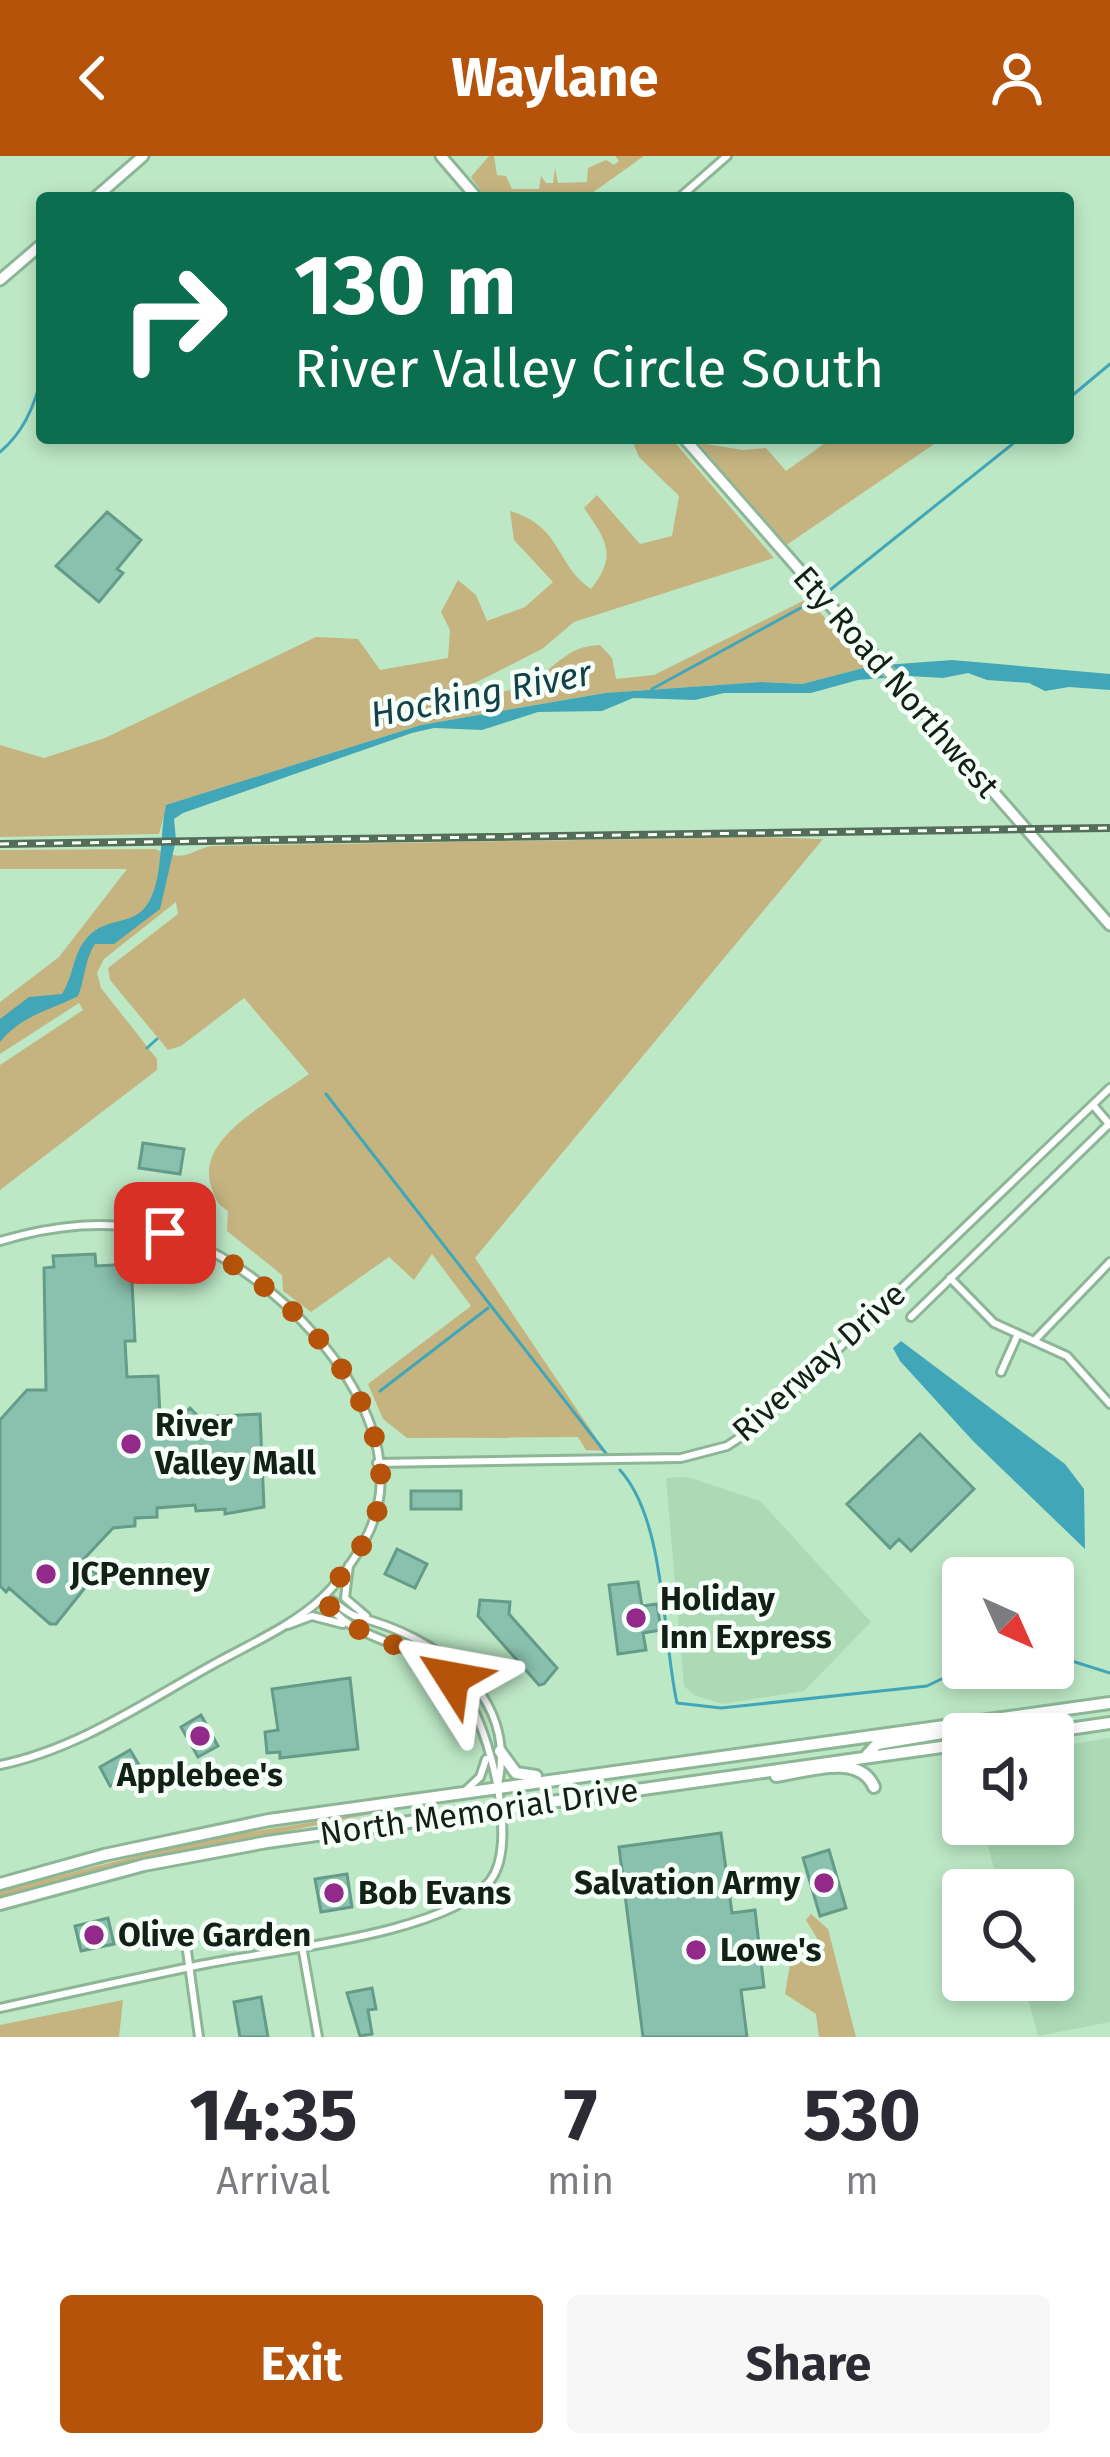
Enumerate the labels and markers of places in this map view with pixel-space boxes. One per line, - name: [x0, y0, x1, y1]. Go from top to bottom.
- pin: [114, 1182, 216, 1284]
- place label: River Valley Mall: [154, 1405, 316, 1483]
- marker: River Valley Mall: [118, 1431, 144, 1457]
- place label: JCPenney: [69, 1554, 210, 1594]
- marker: JCPenney: [33, 1561, 59, 1587]
- place label: Holiday Inn Express: [660, 1579, 832, 1657]
- marker: Holiday Inn Express: [623, 1605, 649, 1631]
- marker: Applebee's: [187, 1723, 213, 1749]
- place label: Applebee's: [116, 1755, 283, 1795]
- place label: Salvation Army: [574, 1863, 801, 1903]
- marker: Salvation Army: [811, 1870, 837, 1896]
- place label: Bob Evans: [358, 1873, 511, 1913]
- marker: Bob Evans: [321, 1880, 347, 1906]
- place label: Olive Garden: [118, 1915, 311, 1955]
- marker: Olive Garden: [81, 1922, 107, 1948]
- place label: Lowe's: [720, 1930, 822, 1970]
- marker: Lowe's: [683, 1937, 709, 1963]

